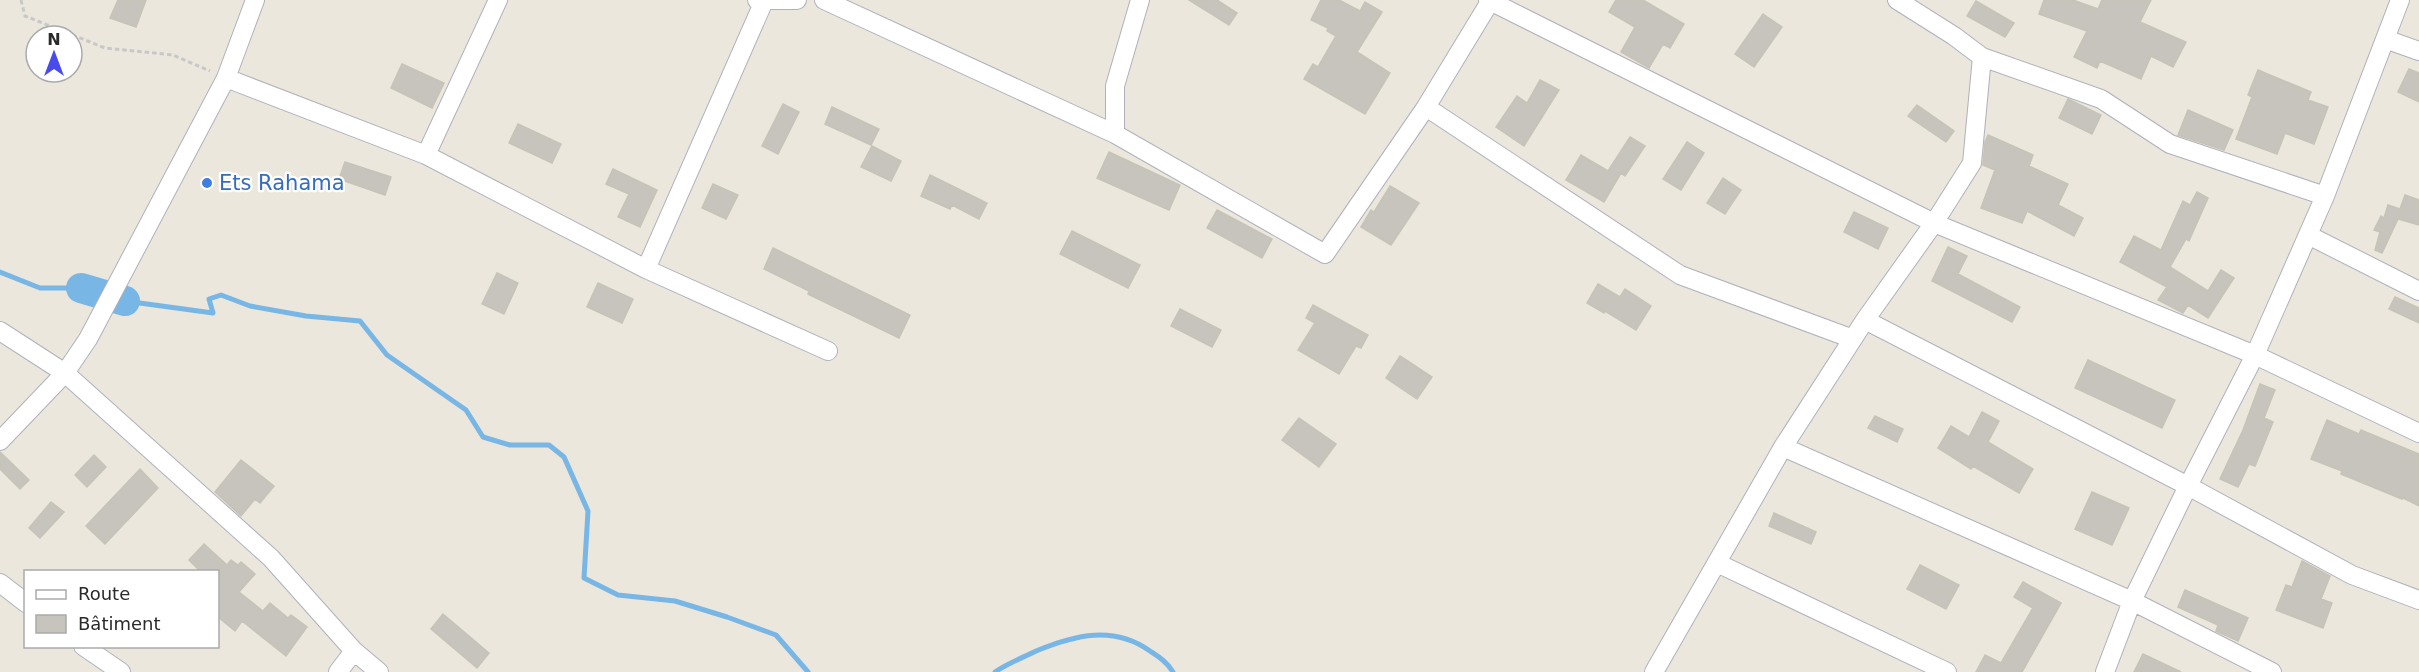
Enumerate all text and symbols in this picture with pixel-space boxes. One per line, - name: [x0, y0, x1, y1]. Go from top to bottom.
- north arrow: [24, 24, 84, 84]
- text: N: [47, 30, 61, 49]
- place label: Ets Rahama: [219, 171, 345, 195]
- marker: Ets Rahama: [200, 176, 214, 190]
- legend: [24, 570, 219, 648]
- text: Route: [78, 583, 130, 604]
- text: Bâtiment: [78, 613, 161, 634]

